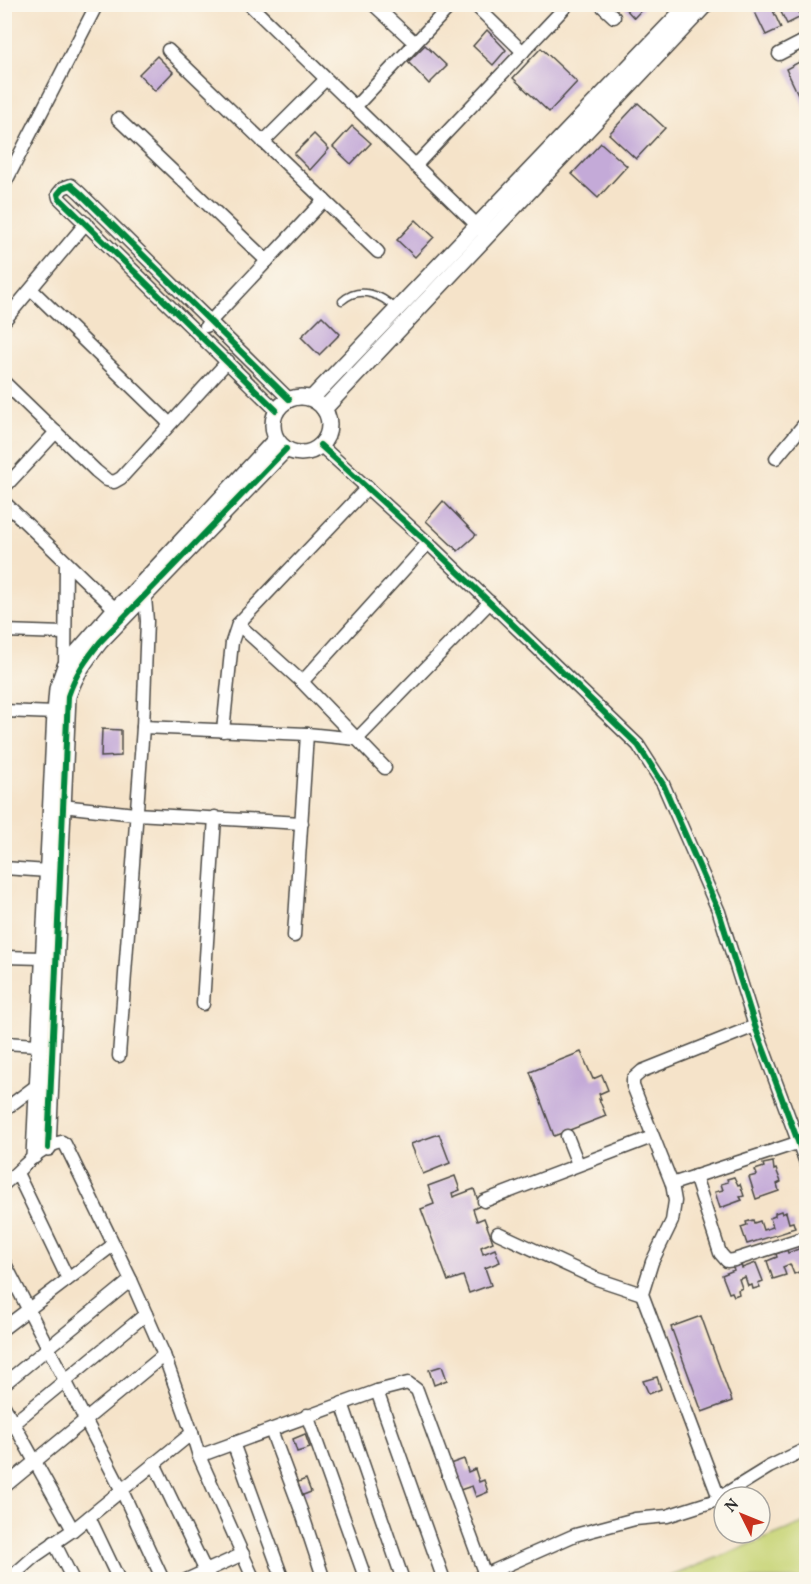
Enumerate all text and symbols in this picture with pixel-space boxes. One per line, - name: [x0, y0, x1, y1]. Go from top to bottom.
- north arrow: [712, 1485, 772, 1545]
- text: N: [720, 1494, 745, 1518]

